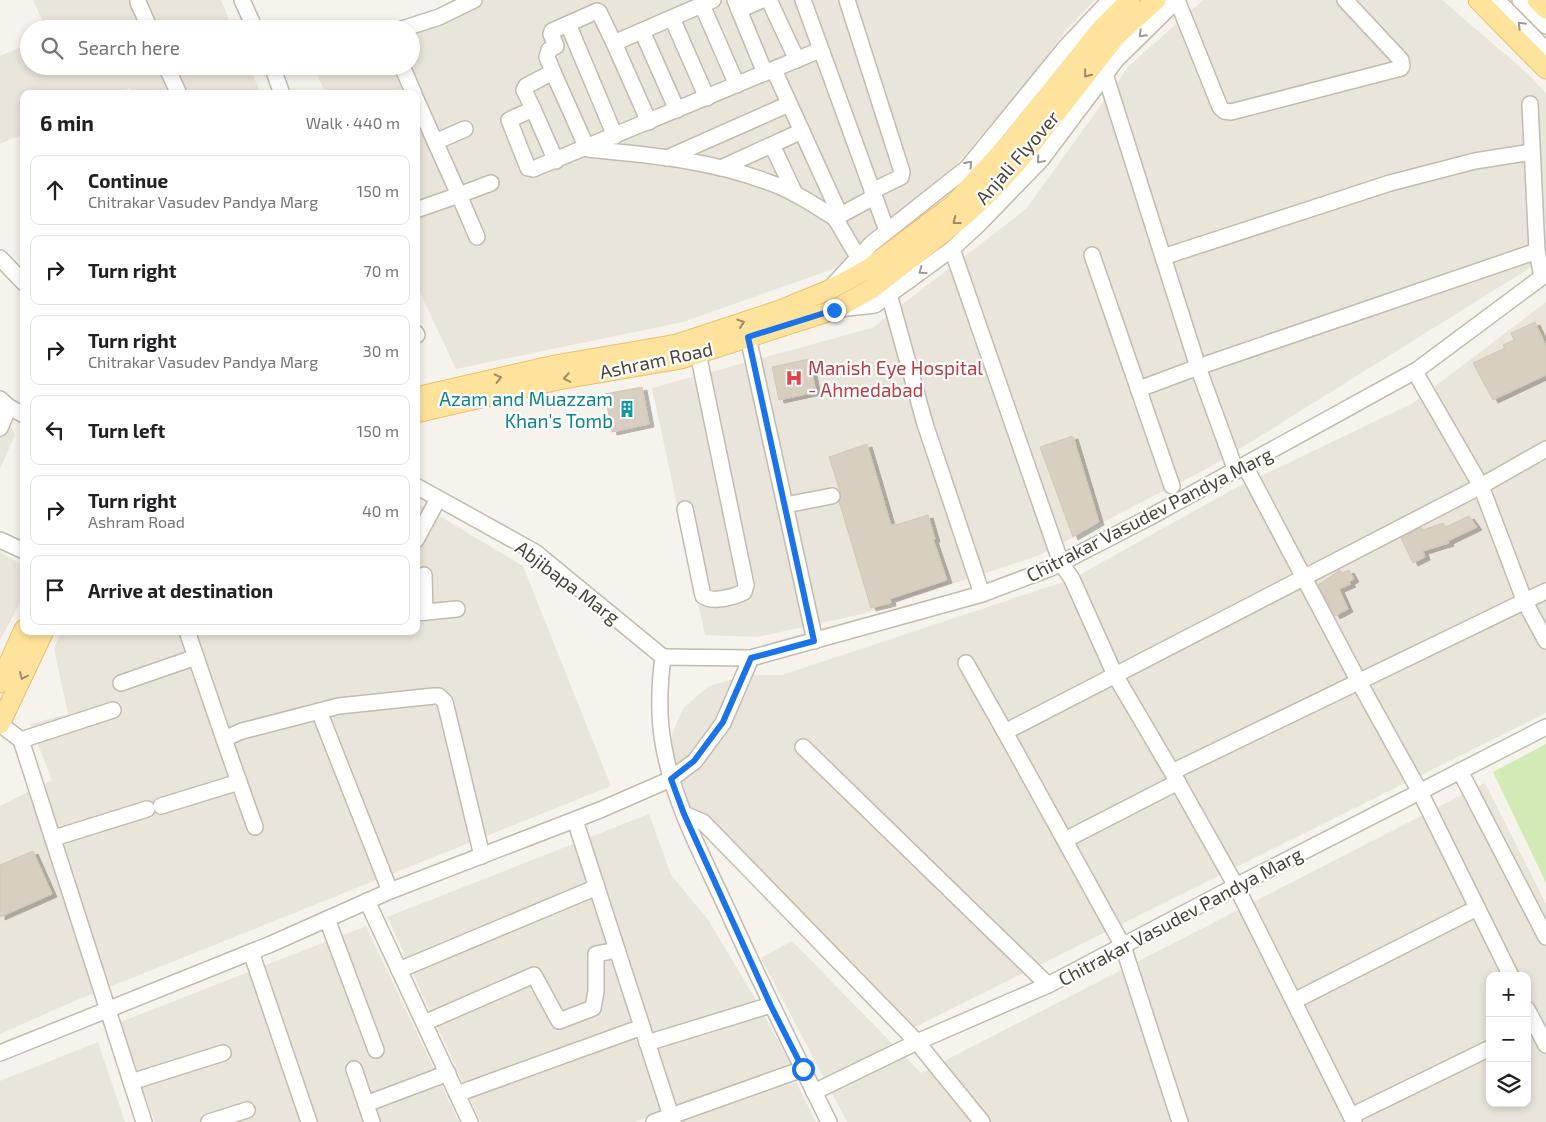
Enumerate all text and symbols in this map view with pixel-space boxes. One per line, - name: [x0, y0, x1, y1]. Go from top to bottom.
- search box: [20, 20, 420, 75]
- one-way arrow: [1518, 22, 1527, 31]
- one-way arrow: [1139, 28, 1148, 37]
- icon: search: [38, 34, 66, 62]
- text: Search here: [78, 36, 180, 59]
- one-way arrow: [1083, 68, 1092, 77]
- street label: Anjali Flyover: [970, 105, 1064, 209]
- text: 6 min: [40, 110, 94, 135]
- text: Walk · 440 m: [306, 113, 400, 132]
- one-way arrow: [1036, 155, 1045, 164]
- one-way arrow: [963, 161, 972, 170]
- text: Continue: [88, 169, 168, 192]
- icon: ahead: [41, 176, 69, 204]
- text: 150 m: [357, 181, 399, 200]
- text: Chitrakar Vasudev Pandya Marg: [88, 192, 318, 211]
- one-way arrow: [953, 215, 962, 225]
- icon: right: [41, 256, 69, 284]
- text: Turn right: [88, 259, 176, 282]
- text: 70 m: [364, 261, 399, 280]
- one-way arrow: [918, 265, 928, 274]
- route end: [823, 299, 846, 322]
- one-way arrow: [736, 318, 745, 328]
- text: Turn right: [88, 329, 176, 352]
- icon: right: [41, 336, 69, 364]
- street label: Ashram Road: [597, 337, 715, 383]
- text: 30 m: [363, 341, 399, 360]
- text: Chitrakar Vasudev Pandya Marg: [88, 352, 318, 371]
- place label: Manish Eye Hospital - Ahmedabad: [808, 356, 983, 401]
- hospital icon: Manish Eye Hospital - Ahmedabad: [784, 368, 804, 388]
- one-way arrow: [493, 373, 502, 384]
- one-way arrow: [563, 373, 572, 383]
- place label: Azam and Muazzam Khan's Tomb: [439, 387, 613, 432]
- building icon: Azam and Muazzam Khan's Tomb: [617, 399, 637, 419]
- icon: left: [41, 416, 69, 444]
- text: Turn left: [88, 419, 165, 442]
- text: 150 m: [357, 421, 399, 440]
- street label: Chitrakar Vasudev Pandya Marg: [1022, 442, 1276, 586]
- text: Turn right: [88, 489, 176, 512]
- icon: right: [41, 496, 69, 524]
- text: 40 m: [362, 501, 399, 520]
- text: Ashram Road: [88, 512, 185, 531]
- street label: Abjibapa Marg: [511, 535, 625, 629]
- icon: arrive: [41, 576, 69, 604]
- text: Arrive at destination: [88, 579, 273, 602]
- one-way arrow: [20, 670, 30, 679]
- street label: Chitrakar Vasudev Pandya Marg: [1054, 842, 1306, 990]
- map controls: [1486, 972, 1531, 1107]
- button: +: [1486, 972, 1531, 1017]
- button: −: [1486, 1017, 1531, 1062]
- route start: [792, 1058, 815, 1081]
- button: layers: [1486, 1062, 1531, 1107]

